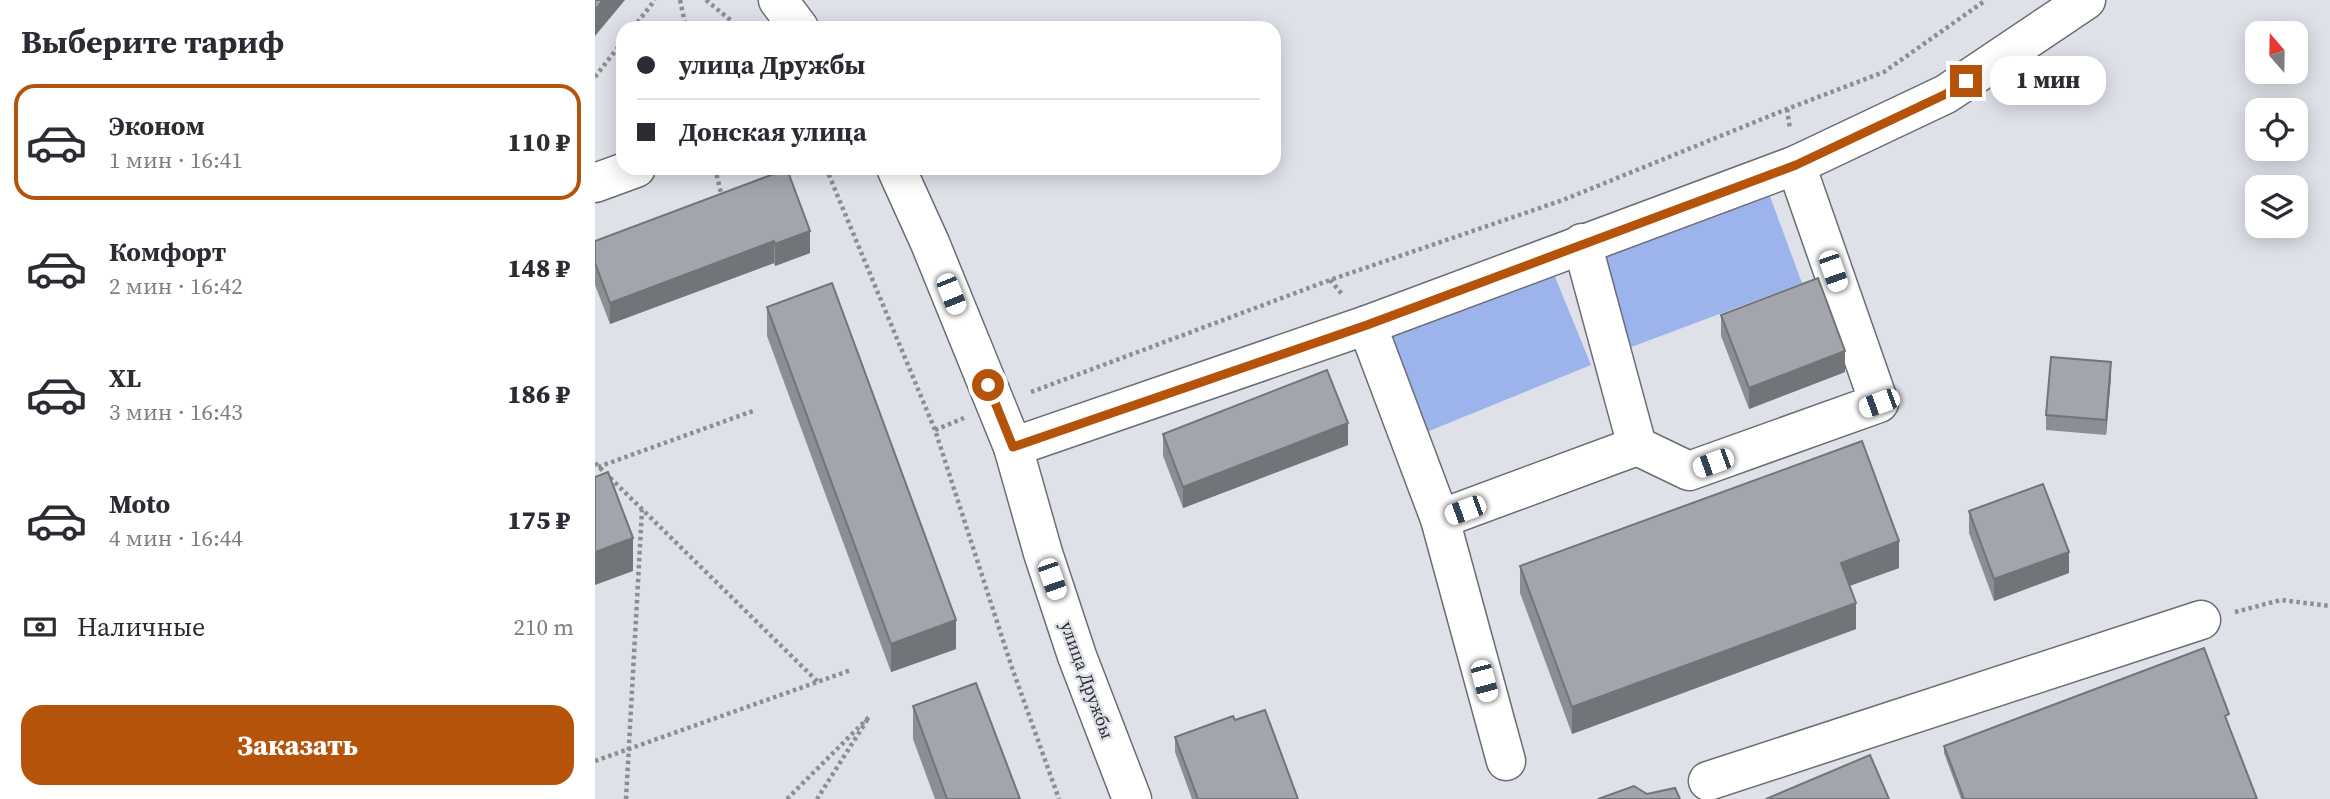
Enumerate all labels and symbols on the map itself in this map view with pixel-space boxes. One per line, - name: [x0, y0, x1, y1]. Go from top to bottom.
- north arrow: [2245, 21, 2308, 84]
- callout: 1 мин: [1991, 56, 2106, 106]
- route end: [1950, 65, 1982, 97]
- car: [1817, 248, 1850, 294]
- car: [934, 271, 969, 317]
- route start: [972, 369, 1004, 401]
- car: [1856, 386, 1903, 420]
- car: [1690, 446, 1737, 480]
- car: [1442, 493, 1489, 527]
- car: [1036, 556, 1069, 602]
- street label: улица Дружбы: [1055, 617, 1120, 742]
- car: [1469, 658, 1500, 704]

